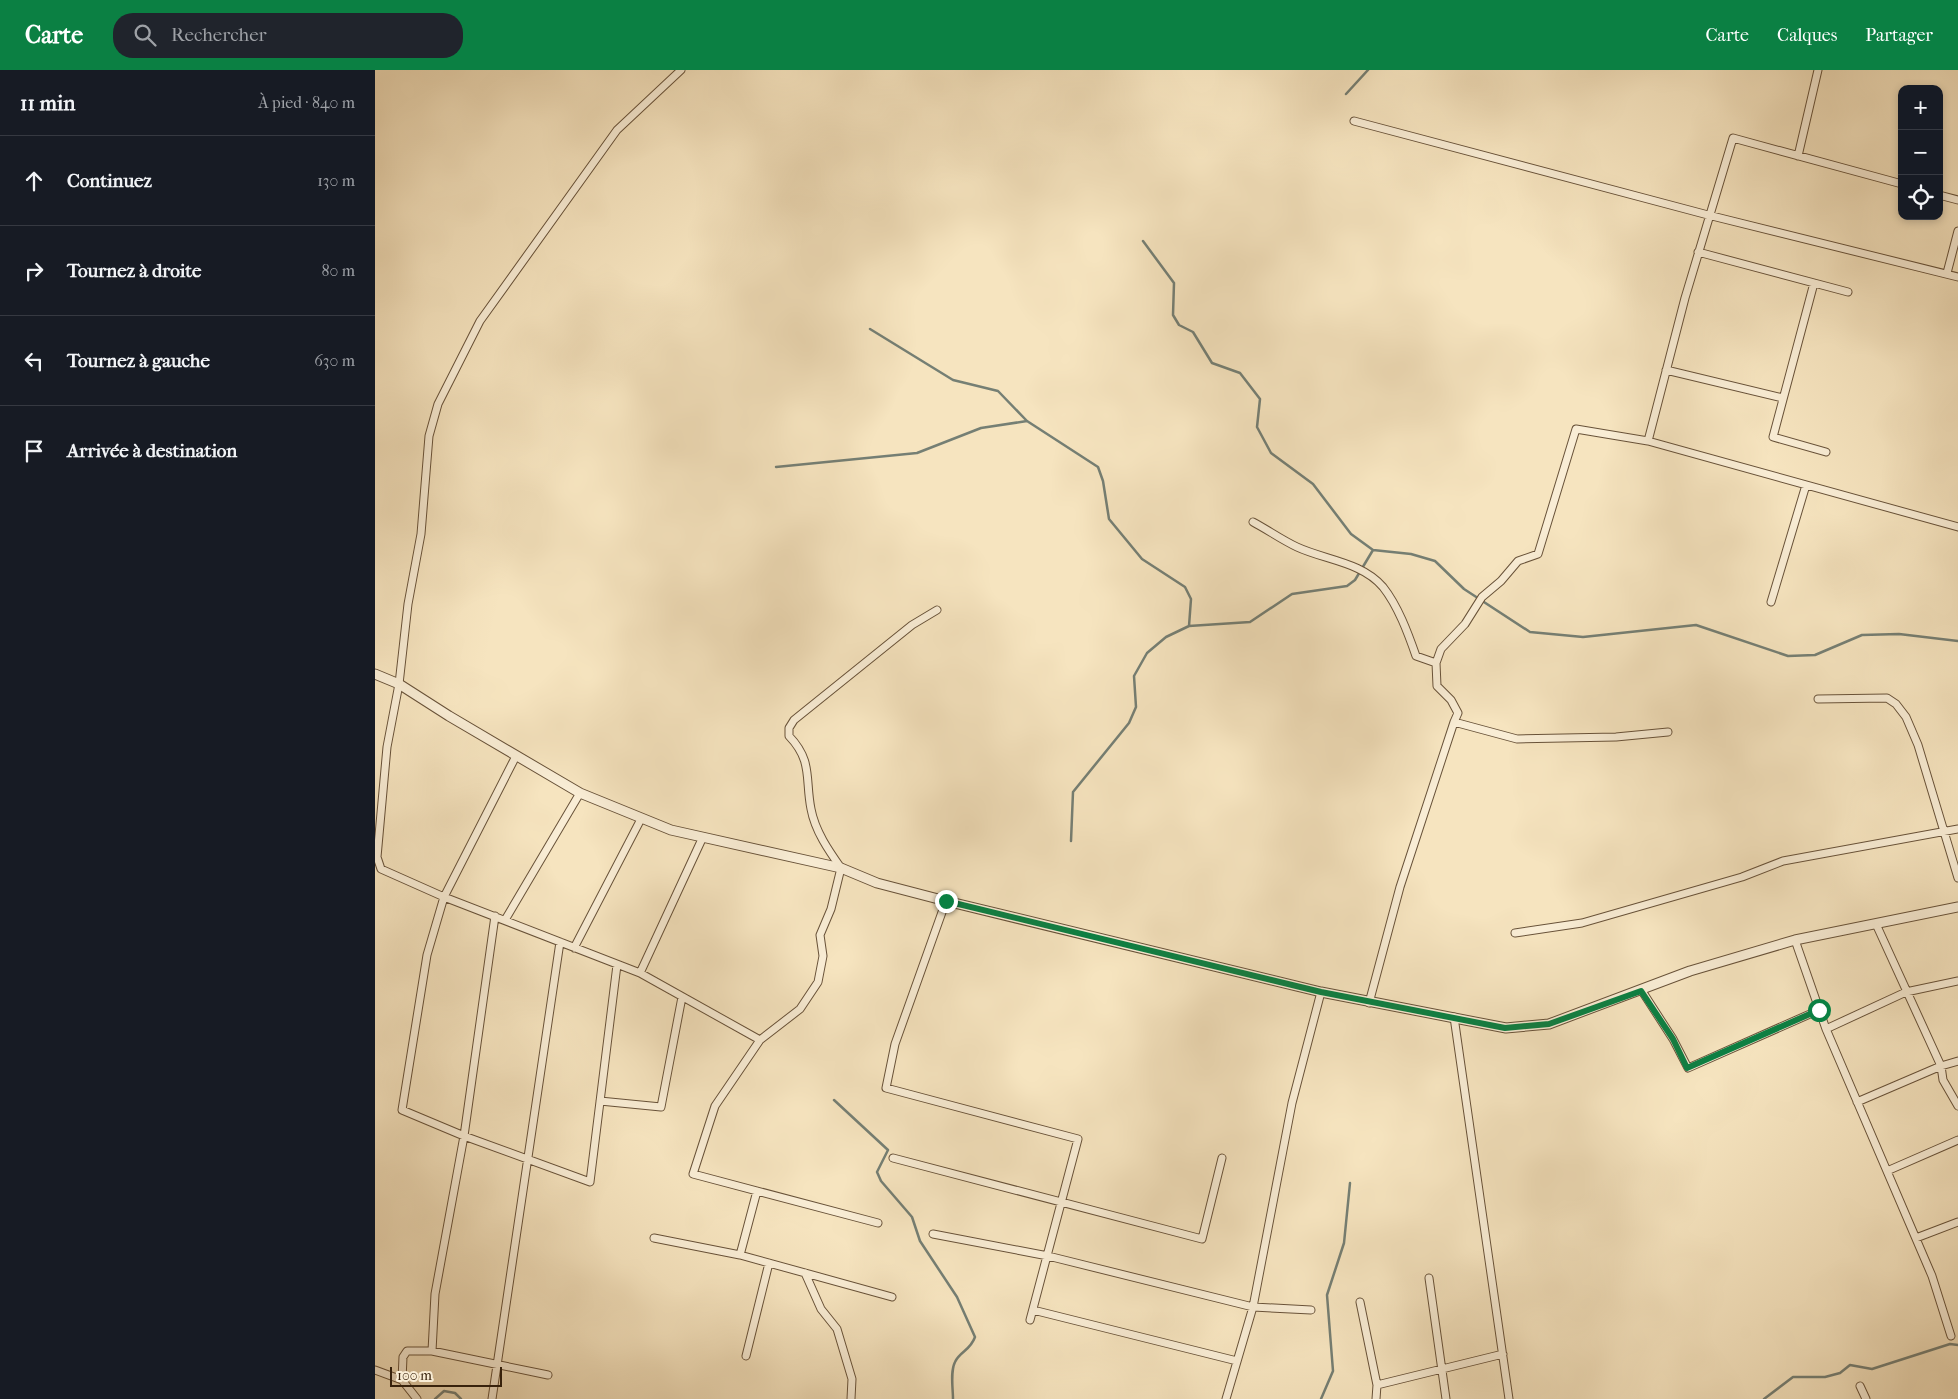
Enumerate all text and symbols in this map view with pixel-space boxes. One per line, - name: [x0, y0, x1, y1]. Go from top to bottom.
- search box: [113, 13, 463, 58]
- text: Carte: [25, 21, 83, 49]
- icon: search: [131, 21, 159, 49]
- text: Rechercher: [171, 24, 267, 46]
- text: Carte: [1706, 25, 1749, 46]
- text: Calques: [1777, 25, 1837, 46]
- text: Partager: [1865, 25, 1933, 46]
- map controls: [1898, 85, 1943, 220]
- button: +: [1898, 85, 1943, 130]
- text: 11 min: [20, 91, 75, 115]
- text: À pied · 840 m: [258, 93, 355, 112]
- button: −: [1898, 130, 1943, 175]
- icon: ahead: [20, 167, 48, 195]
- text: Continuez: [67, 170, 152, 192]
- text: 130 m: [317, 171, 355, 190]
- button: locate: [1898, 175, 1943, 220]
- icon: right: [20, 257, 48, 285]
- text: Tournez à droite: [67, 260, 201, 282]
- text: 80 m: [321, 261, 355, 280]
- icon: left: [20, 347, 48, 375]
- text: Tournez à gauche: [67, 350, 210, 372]
- text: 630 m: [314, 351, 355, 370]
- icon: arrive: [20, 437, 48, 465]
- text: Arrivée à destination: [67, 440, 237, 462]
- route end: [935, 890, 958, 913]
- route start: [1808, 999, 1831, 1022]
- scale bar: [390, 1364, 503, 1387]
- text: 100 m: [397, 1367, 432, 1384]

